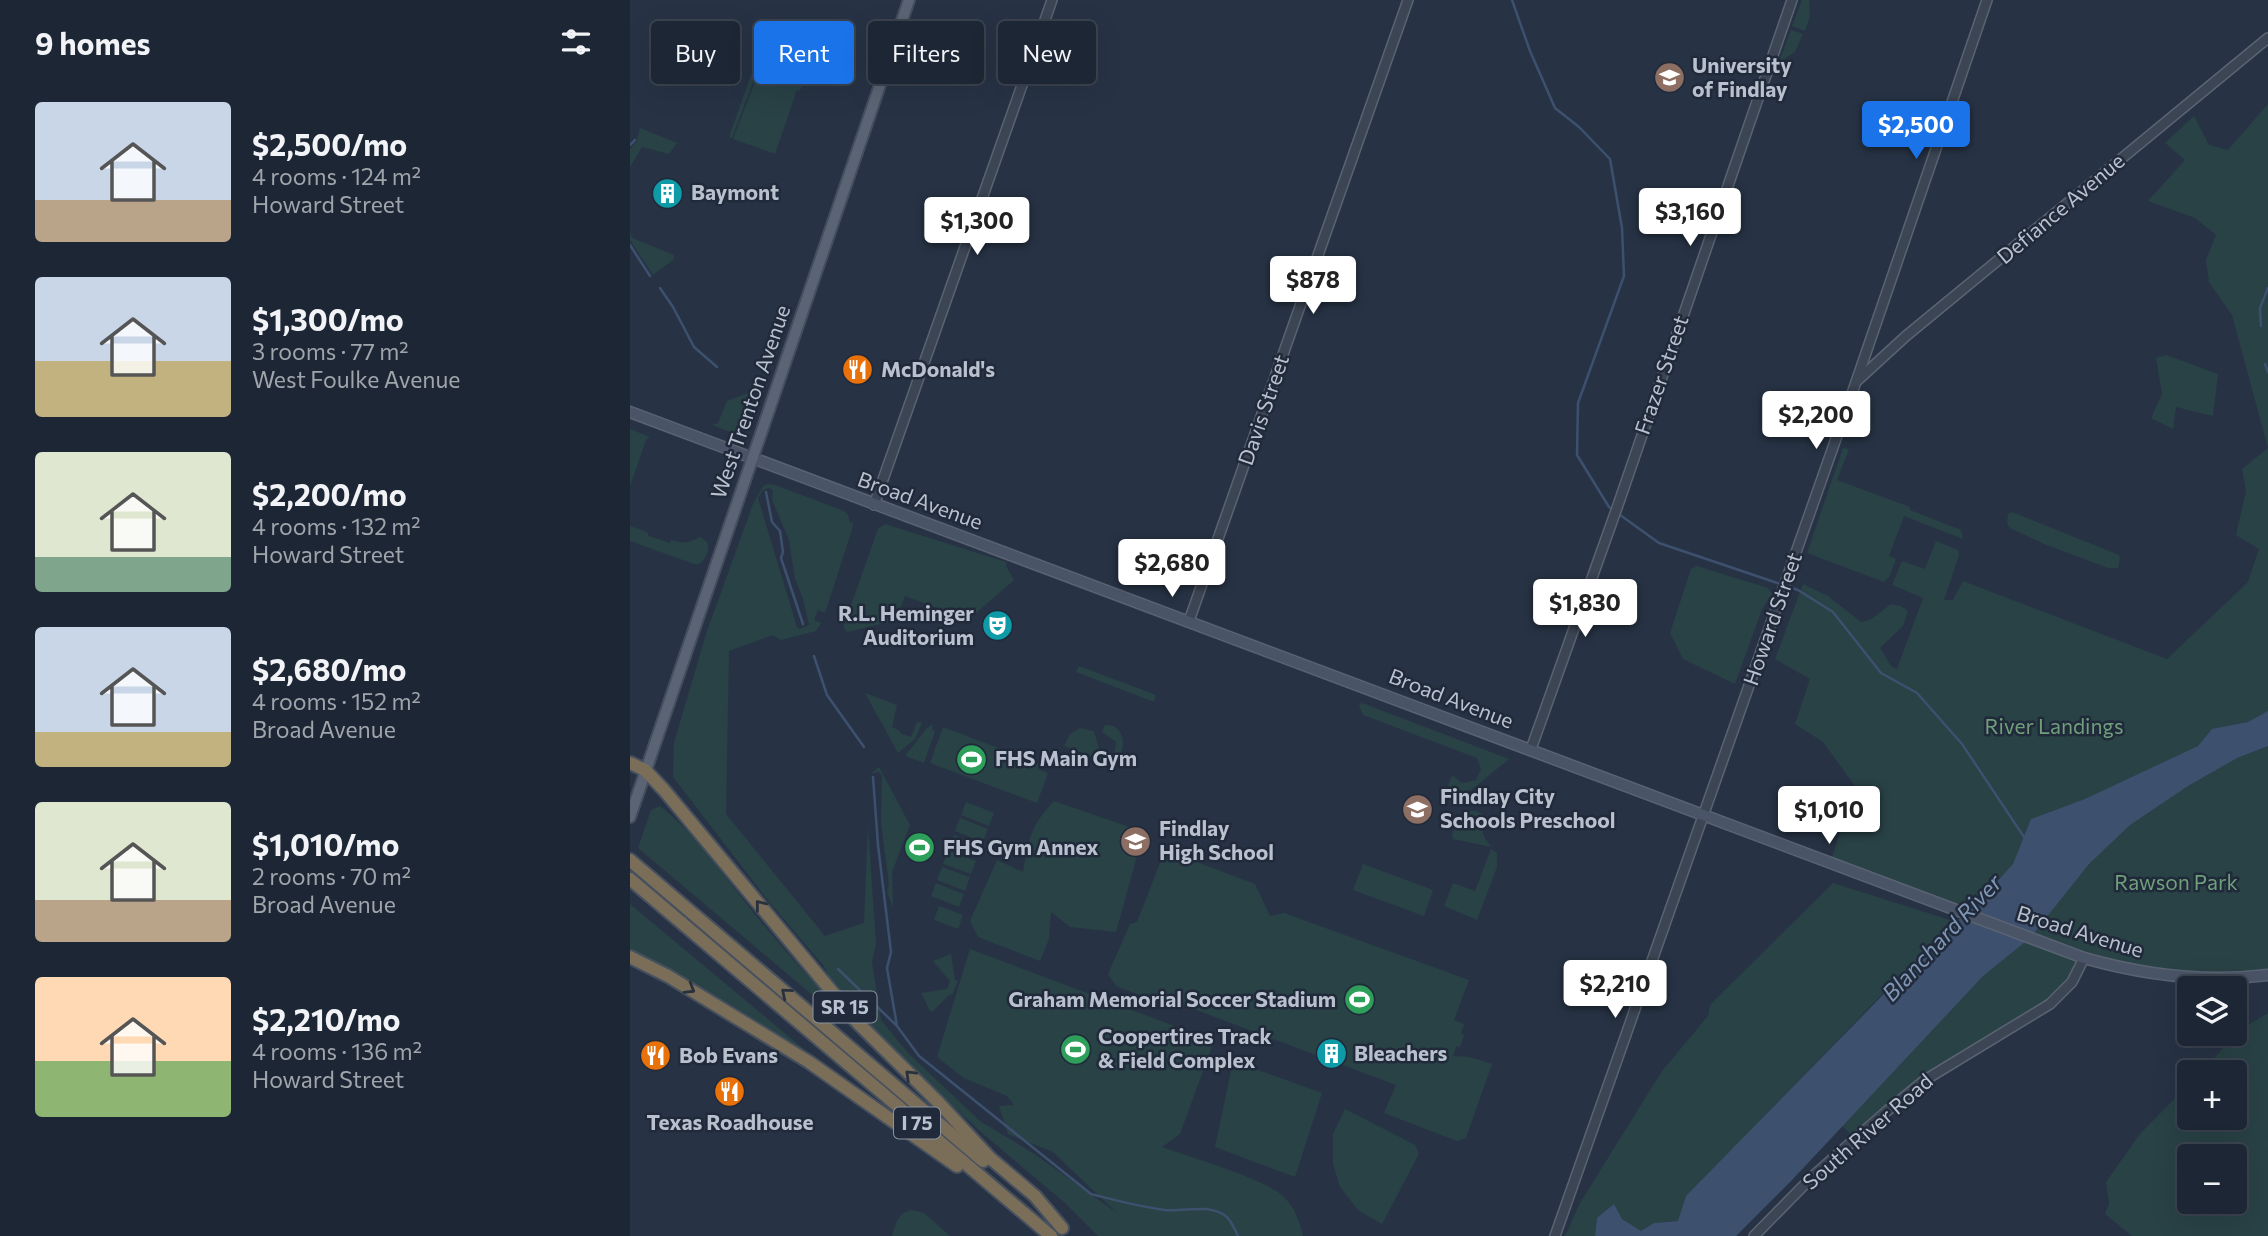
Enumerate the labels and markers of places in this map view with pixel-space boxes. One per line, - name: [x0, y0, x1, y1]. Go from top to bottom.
- place label: University of Findlay: [1692, 52, 1792, 101]
- school or university icon: University of Findlay: [1652, 61, 1686, 95]
- pin: $2,500: [1859, 102, 1973, 161]
- building icon: Baymont: [651, 176, 685, 210]
- place label: Baymont: [691, 179, 779, 204]
- pin: $3,160: [1633, 188, 1747, 248]
- pin: $1,300: [920, 198, 1034, 257]
- pin: $878: [1272, 256, 1354, 316]
- restaurant icon: McDonald's: [841, 353, 875, 387]
- place label: McDonald's: [881, 356, 995, 381]
- pin: $2,200: [1759, 392, 1873, 451]
- pin: $2,680: [1115, 540, 1229, 599]
- pin: $1,830: [1528, 580, 1642, 639]
- place label: R.L. Heminger Auditorium: [838, 600, 974, 649]
- theatre icon: R.L. Heminger Auditorium: [980, 609, 1014, 643]
- sports icon: FHS Main Gym: [955, 742, 989, 776]
- place label: FHS Main Gym: [995, 745, 1137, 770]
- place label: Findlay City Schools Preschool: [1440, 783, 1616, 832]
- pin: $1,010: [1772, 786, 1886, 846]
- school or university icon: Findlay City Schools Preschool: [1400, 792, 1434, 826]
- place label: Findlay High School: [1159, 815, 1274, 864]
- school or university icon: Findlay High School: [1119, 824, 1153, 858]
- sports icon: FHS Gym Annex: [903, 831, 937, 865]
- place label: FHS Gym Annex: [943, 834, 1099, 859]
- pin: $2,210: [1558, 960, 1672, 1020]
- sports icon: Graham Memorial Soccer Stadium: [1342, 983, 1376, 1017]
- place label: Graham Memorial Soccer Stadium: [1008, 986, 1336, 1011]
- place label: Coopertires Track & Field Complex: [1098, 1023, 1272, 1072]
- sports icon: Coopertires Track & Field Complex: [1058, 1032, 1092, 1066]
- building icon: Bleachers: [1314, 1037, 1348, 1071]
- restaurant icon: Bob Evans: [639, 1039, 673, 1073]
- place label: Bleachers: [1354, 1040, 1448, 1065]
- place label: Bob Evans: [679, 1042, 778, 1067]
- restaurant icon: Texas Roadhouse: [713, 1074, 747, 1108]
- place label: Texas Roadhouse: [646, 1109, 814, 1134]

